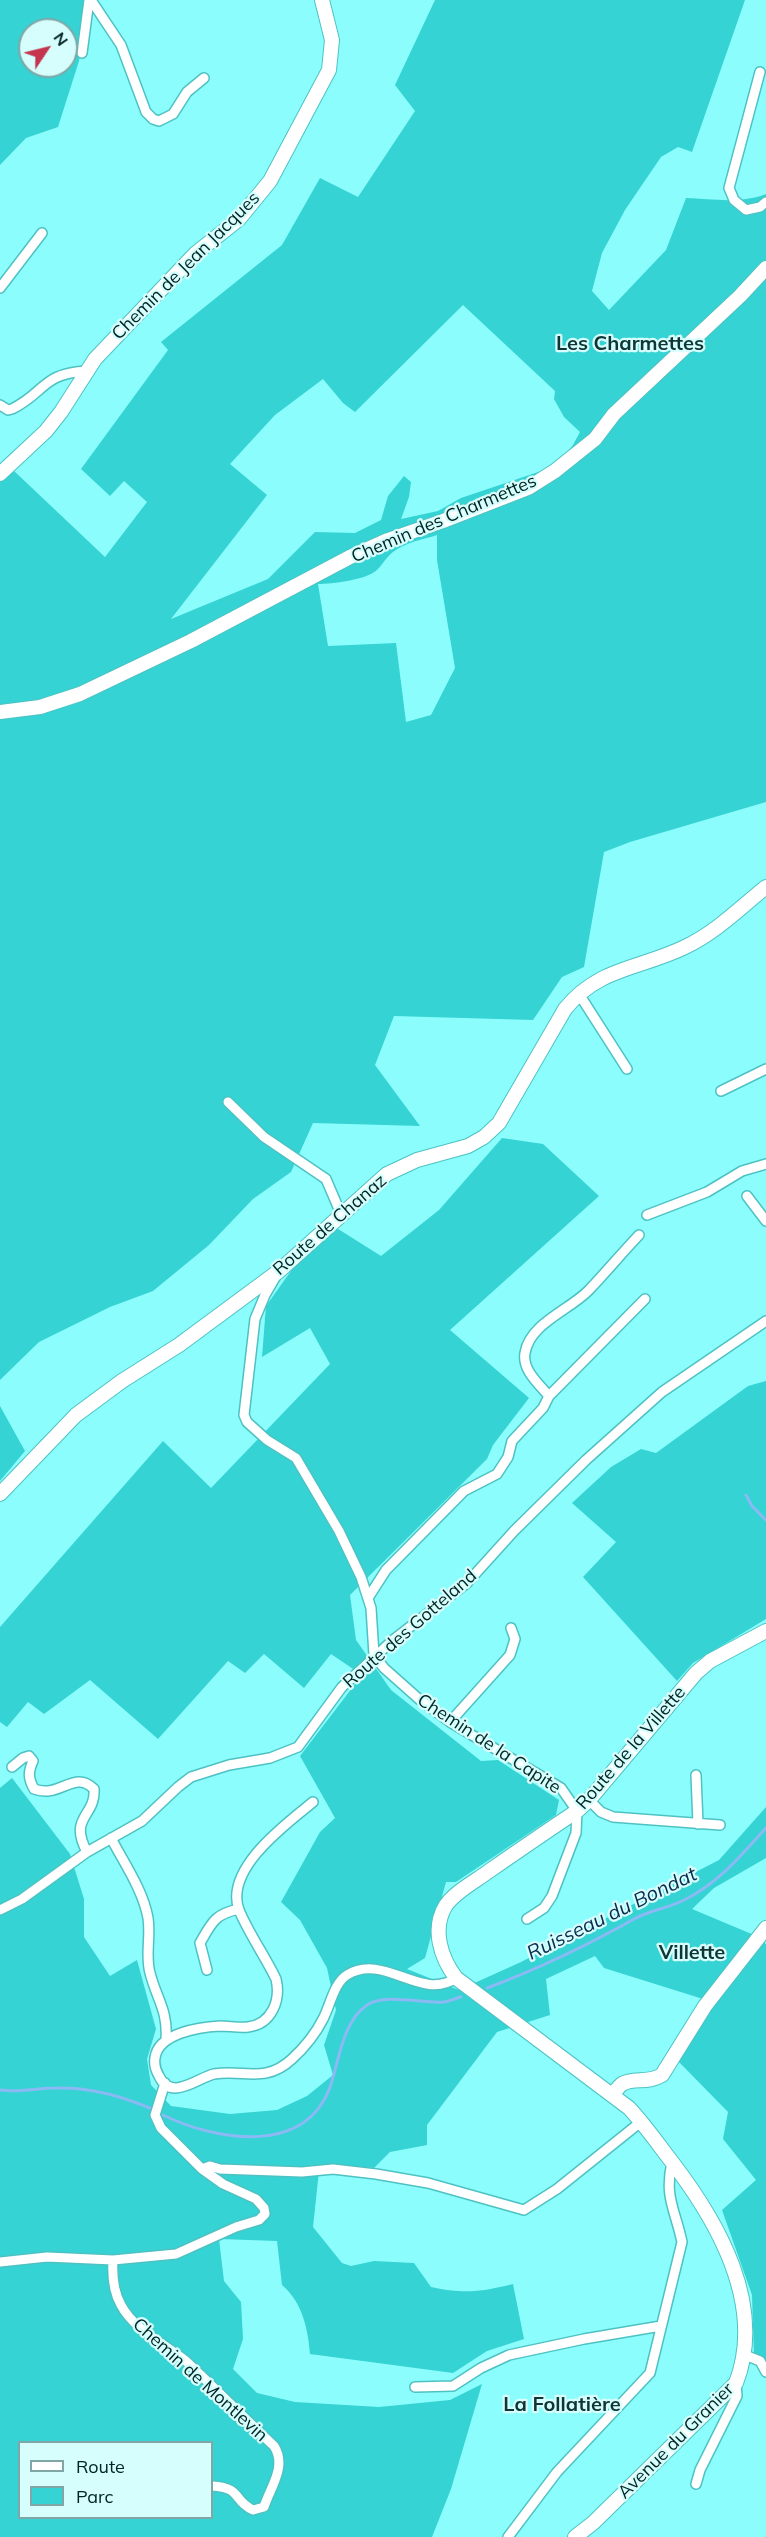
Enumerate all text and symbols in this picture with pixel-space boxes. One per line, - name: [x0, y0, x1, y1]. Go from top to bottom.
- north arrow: [18, 18, 78, 78]
- text: N: [49, 28, 73, 50]
- street label: Chemin de Jean Jacques: [108, 188, 264, 344]
- district label: Les Charmettes: [556, 332, 704, 356]
- street label: Chemin des Charmettes: [348, 470, 540, 568]
- street label: Route de Chanaz: [269, 1170, 391, 1280]
- street label: Route des Gotteland: [339, 1565, 481, 1693]
- street label: Route de la Villette: [572, 1682, 690, 1814]
- street label: Chemin de la Capite: [413, 1689, 565, 1799]
- water label: Ruisseau du Bondat: [523, 1862, 701, 1966]
- district label: Villette: [659, 1941, 725, 1965]
- street label: Chemin de Montlevin: [128, 2314, 272, 2446]
- street label: Avenue du Granier: [614, 2379, 738, 2503]
- district label: La Follatière: [503, 2393, 621, 2417]
- legend: [18, 2441, 213, 2519]
- text: Route: [76, 2455, 125, 2478]
- text: Parc: [76, 2485, 113, 2508]

